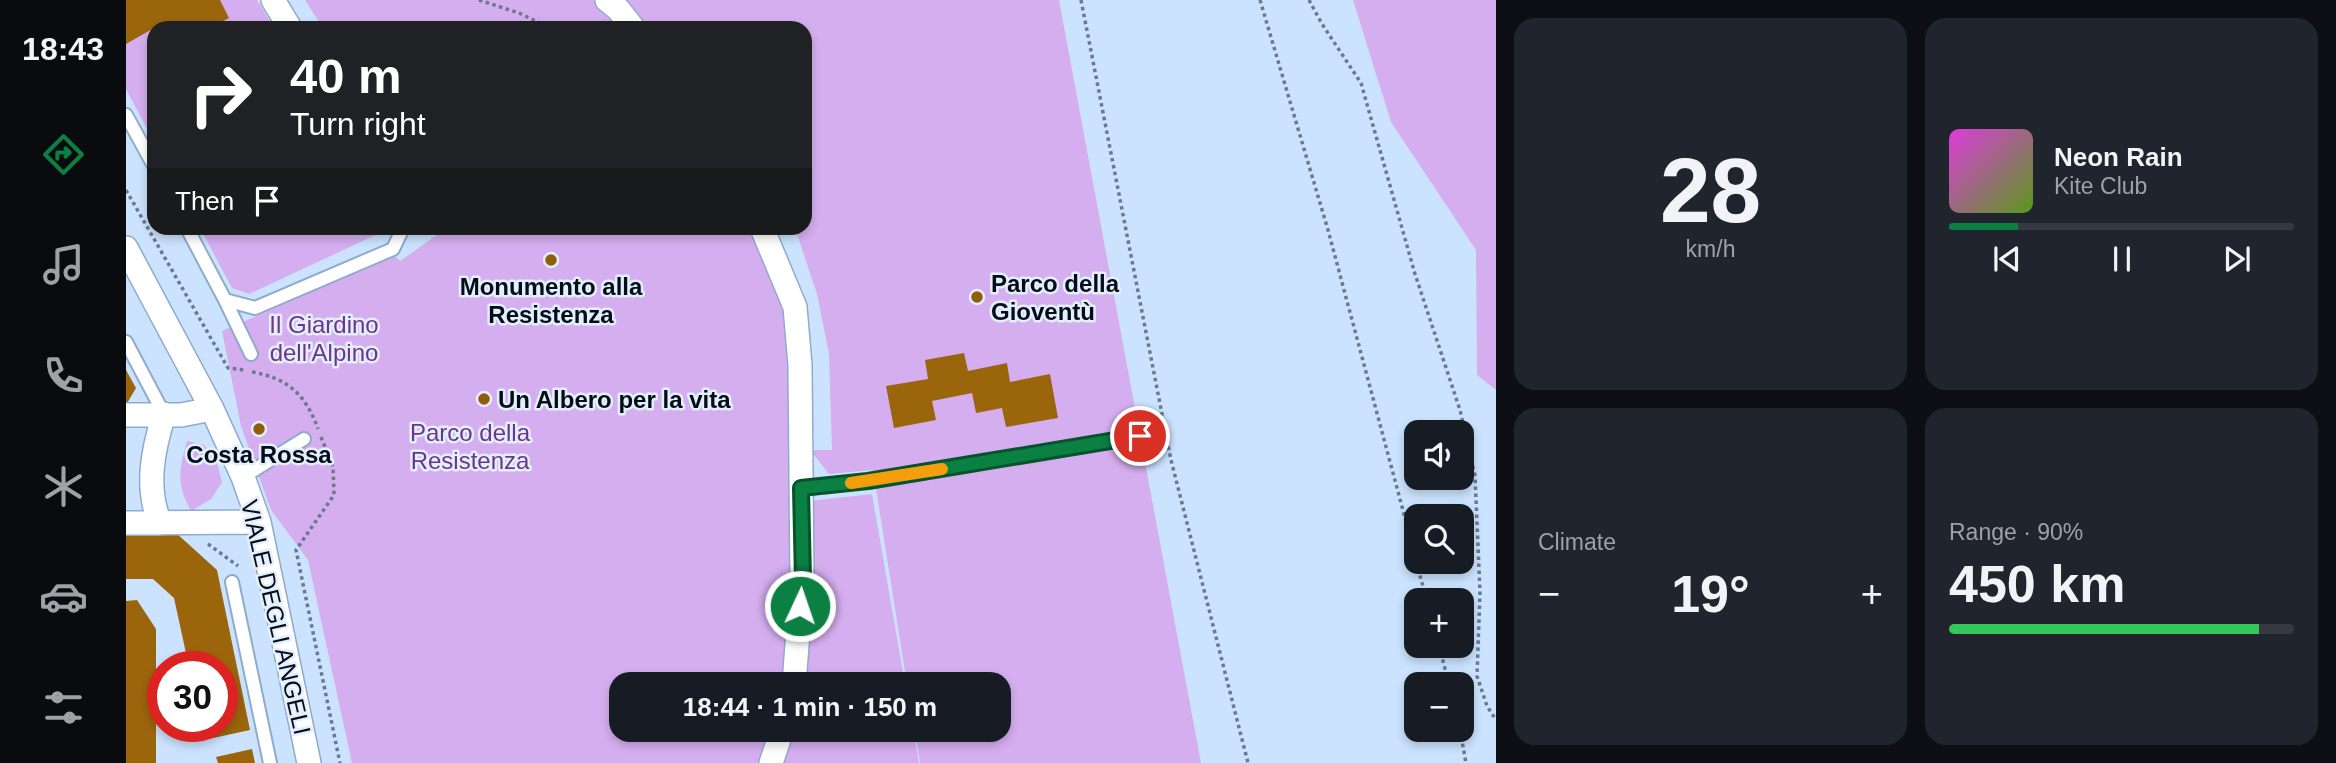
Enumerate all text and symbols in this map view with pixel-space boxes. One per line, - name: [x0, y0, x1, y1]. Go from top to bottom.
- text: 18:43: [22, 31, 104, 67]
- icon: right: [175, 49, 266, 140]
- text: 40 m: [290, 49, 402, 103]
- text: Turn right: [290, 106, 426, 142]
- icon: directions: [39, 130, 88, 179]
- text: 28: [1660, 140, 1761, 241]
- text: Neon Rain: [2054, 142, 2183, 172]
- text: Kite Club: [2054, 173, 2147, 199]
- icon: arrive: [248, 182, 286, 220]
- text: Then: [175, 186, 234, 216]
- text: km/h: [1686, 236, 1735, 262]
- icon: music: [39, 240, 88, 289]
- icon: previous: [1988, 240, 2026, 278]
- icon: pause: [2103, 240, 2141, 278]
- icon: next: [2218, 240, 2256, 278]
- marker: Monumento alla Resistenza: [543, 252, 559, 268]
- place label: Parco della Gioventù: [991, 270, 1120, 325]
- place label: Monumento alla Resistenza: [460, 273, 643, 328]
- marker: Parco della Gioventù: [969, 289, 985, 305]
- park label: Il Giardino dell'Alpino: [269, 311, 379, 366]
- icon: phone: [39, 351, 88, 400]
- place label: Un Albero per la vita: [498, 386, 731, 413]
- marker: Un Albero per la vita: [476, 391, 492, 407]
- pin: [1110, 406, 1170, 466]
- icon: arrive: [1121, 417, 1159, 455]
- park label: Parco della Resistenza: [410, 419, 531, 474]
- map controls: [1404, 420, 1474, 742]
- button: sound: [1404, 420, 1474, 490]
- marker: Costa Rossa: [251, 421, 267, 437]
- place label: Costa Rossa: [186, 441, 332, 468]
- icon: climate: [39, 462, 88, 511]
- street label: VIALE DEGLI ANGELI: [236, 497, 316, 737]
- button: search: [1404, 504, 1474, 574]
- text: Range · 90%: [1949, 519, 2083, 545]
- text: Climate: [1538, 529, 1616, 555]
- text: 450 km: [1949, 555, 2125, 613]
- text: 19°: [1671, 565, 1750, 623]
- position arrow: [763, 569, 837, 643]
- icon: car: [39, 572, 88, 621]
- text: −: [1538, 573, 1560, 615]
- text: +: [1861, 573, 1883, 615]
- button: +: [1404, 588, 1474, 658]
- speed limit sign: 30: [147, 651, 238, 742]
- button: −: [1404, 672, 1474, 742]
- icon: filters: [39, 683, 88, 732]
- text: 18:44 · 1 min · 150 m: [683, 692, 937, 722]

